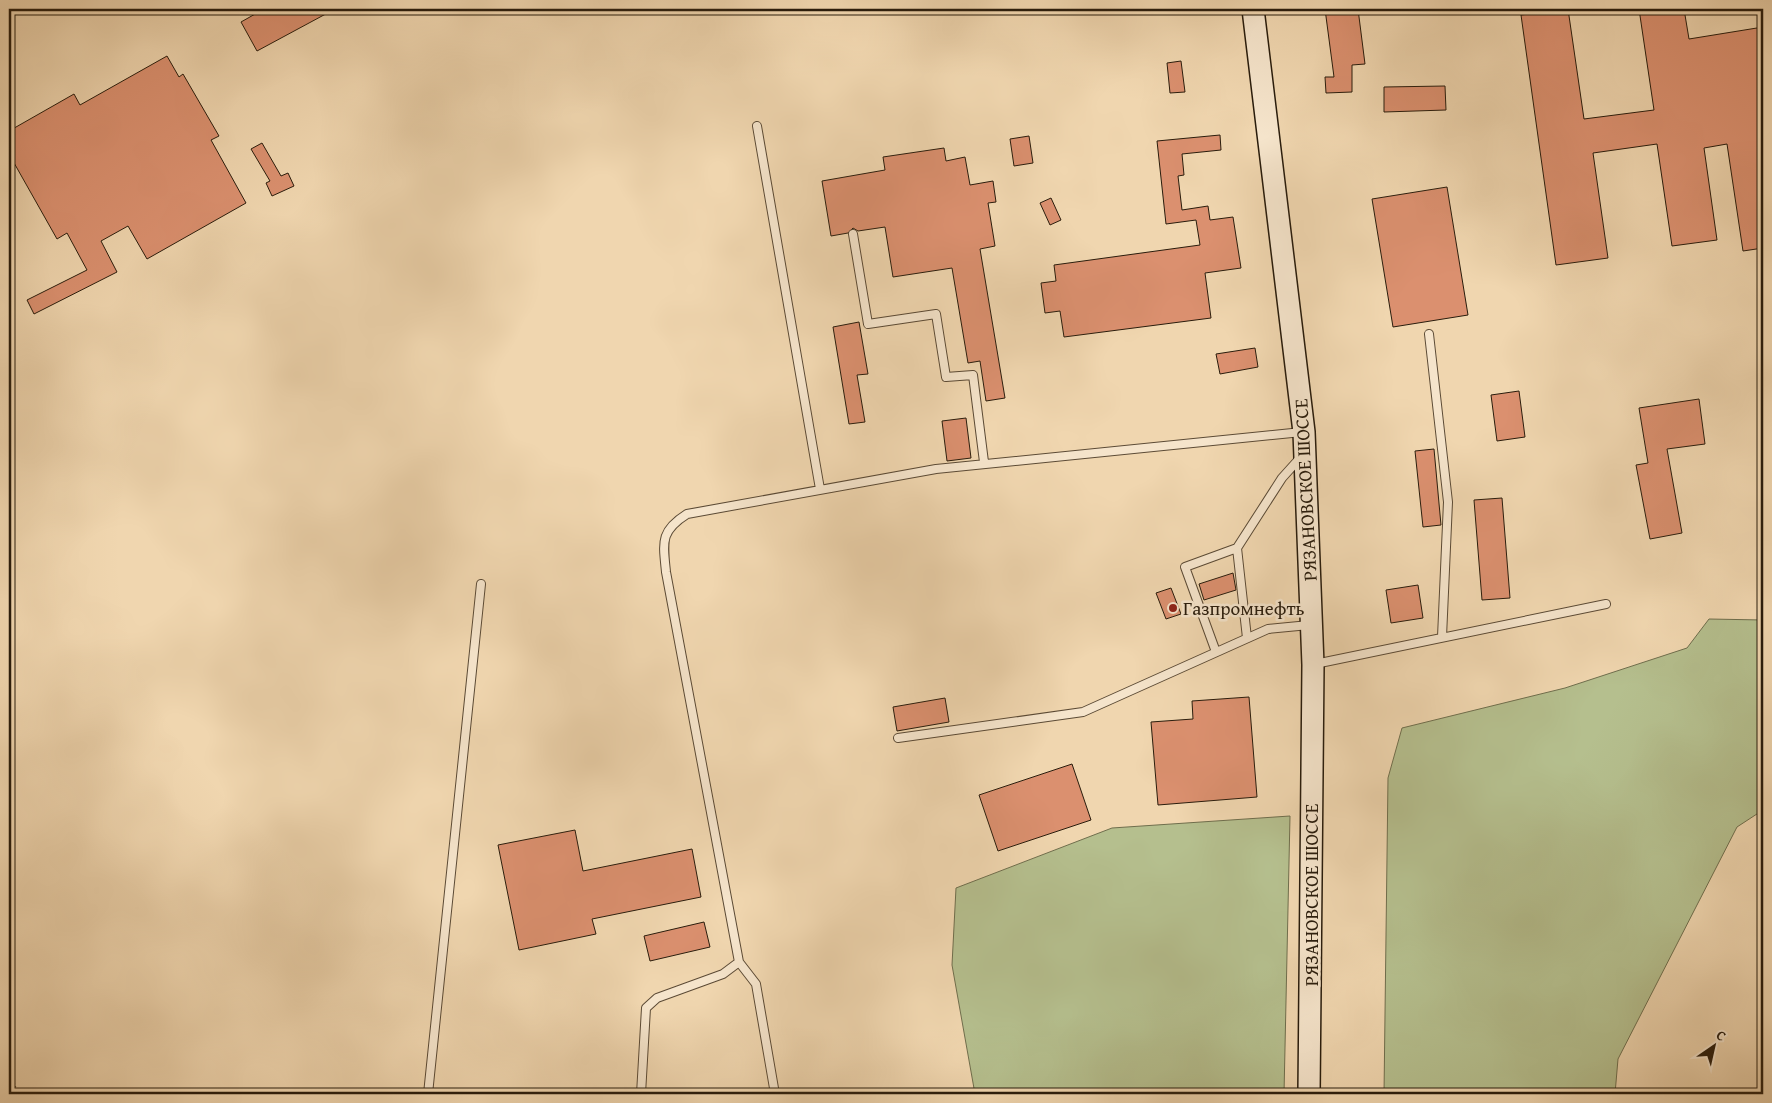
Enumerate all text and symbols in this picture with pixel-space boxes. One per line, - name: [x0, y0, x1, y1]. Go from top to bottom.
- street label: РЯЗАНОВСКОЕ ШОССЕ: [1286, 398, 1324, 582]
- place label: Газпромнефть: [1183, 594, 1305, 622]
- marker: Газпромнефть: [1167, 602, 1179, 614]
- street label: РЯЗАНОВСКОЕ ШОССЕ: [1297, 803, 1325, 986]
- north arrow: [1690, 1020, 1740, 1070]
- text: С: [1712, 1025, 1730, 1046]

